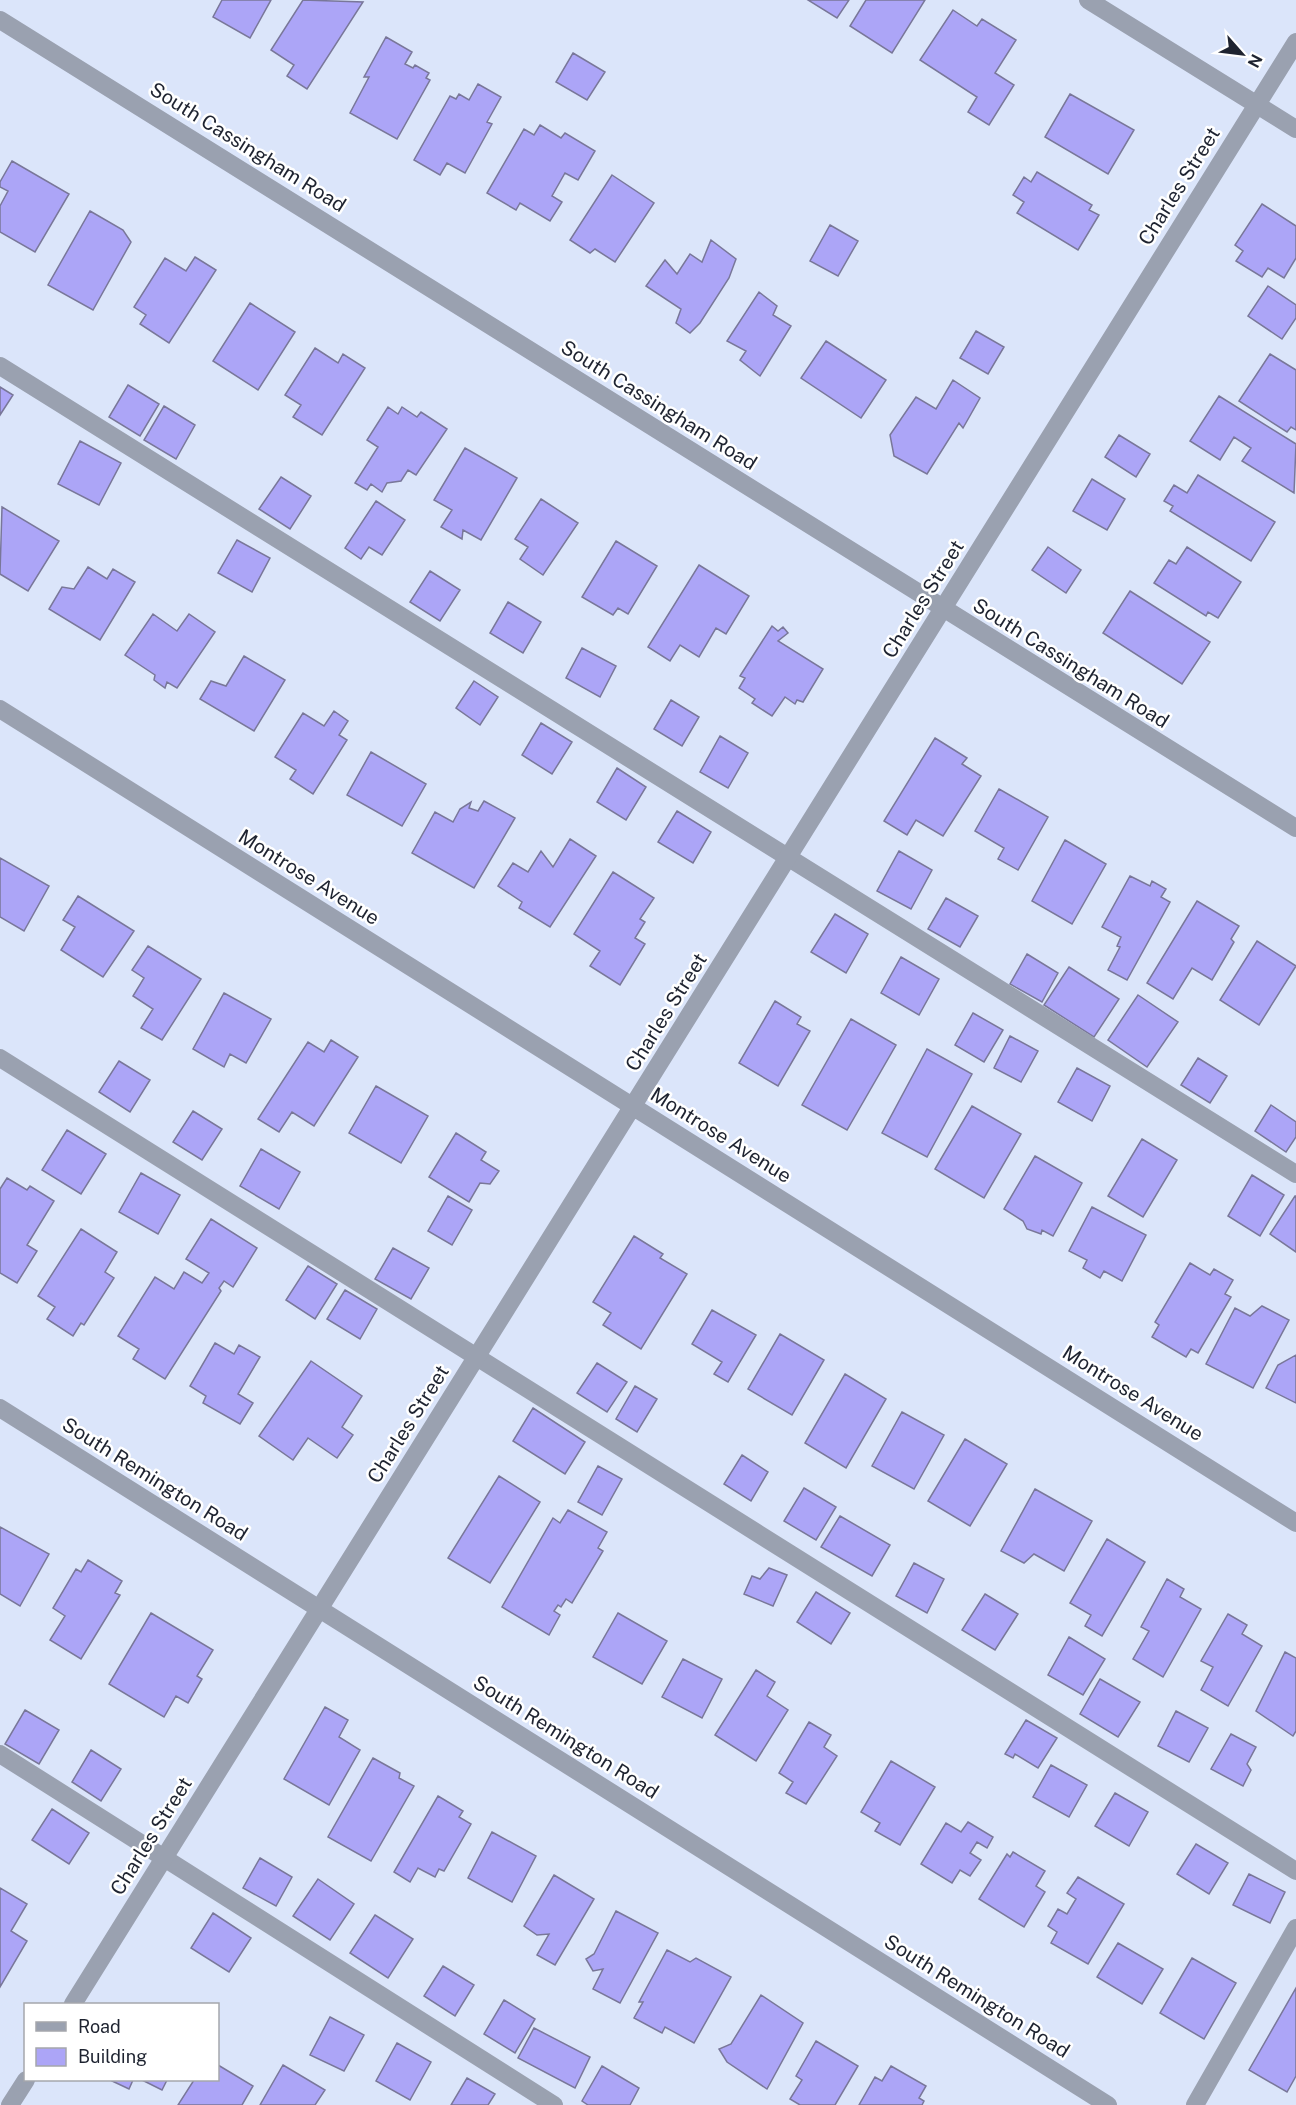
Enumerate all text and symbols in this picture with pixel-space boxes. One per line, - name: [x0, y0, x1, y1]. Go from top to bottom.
- north arrow: [1212, 24, 1272, 84]
- text: N: [1243, 51, 1266, 71]
- street label: South Cassingham Road: [146, 77, 350, 217]
- street label: Charles Street: [1133, 123, 1225, 249]
- street label: South Cassingham Road: [557, 335, 761, 475]
- street label: Charles Street: [877, 536, 969, 662]
- street label: South Cassingham Road: [969, 593, 1173, 733]
- street label: Montrose Avenue: [234, 824, 384, 930]
- street label: Charles Street: [620, 949, 712, 1075]
- street label: Montrose Avenue: [646, 1082, 796, 1188]
- street label: Montrose Avenue: [1058, 1340, 1208, 1446]
- street label: Charles Street: [362, 1361, 454, 1487]
- street label: South Remington Road: [58, 1412, 252, 1546]
- street label: South Remington Road: [469, 1670, 663, 1804]
- street label: Charles Street: [105, 1773, 197, 1899]
- street label: South Remington Road: [880, 1929, 1074, 2063]
- legend: [24, 2003, 219, 2081]
- text: Road: [78, 2016, 121, 2037]
- text: Building: [78, 2046, 147, 2067]

